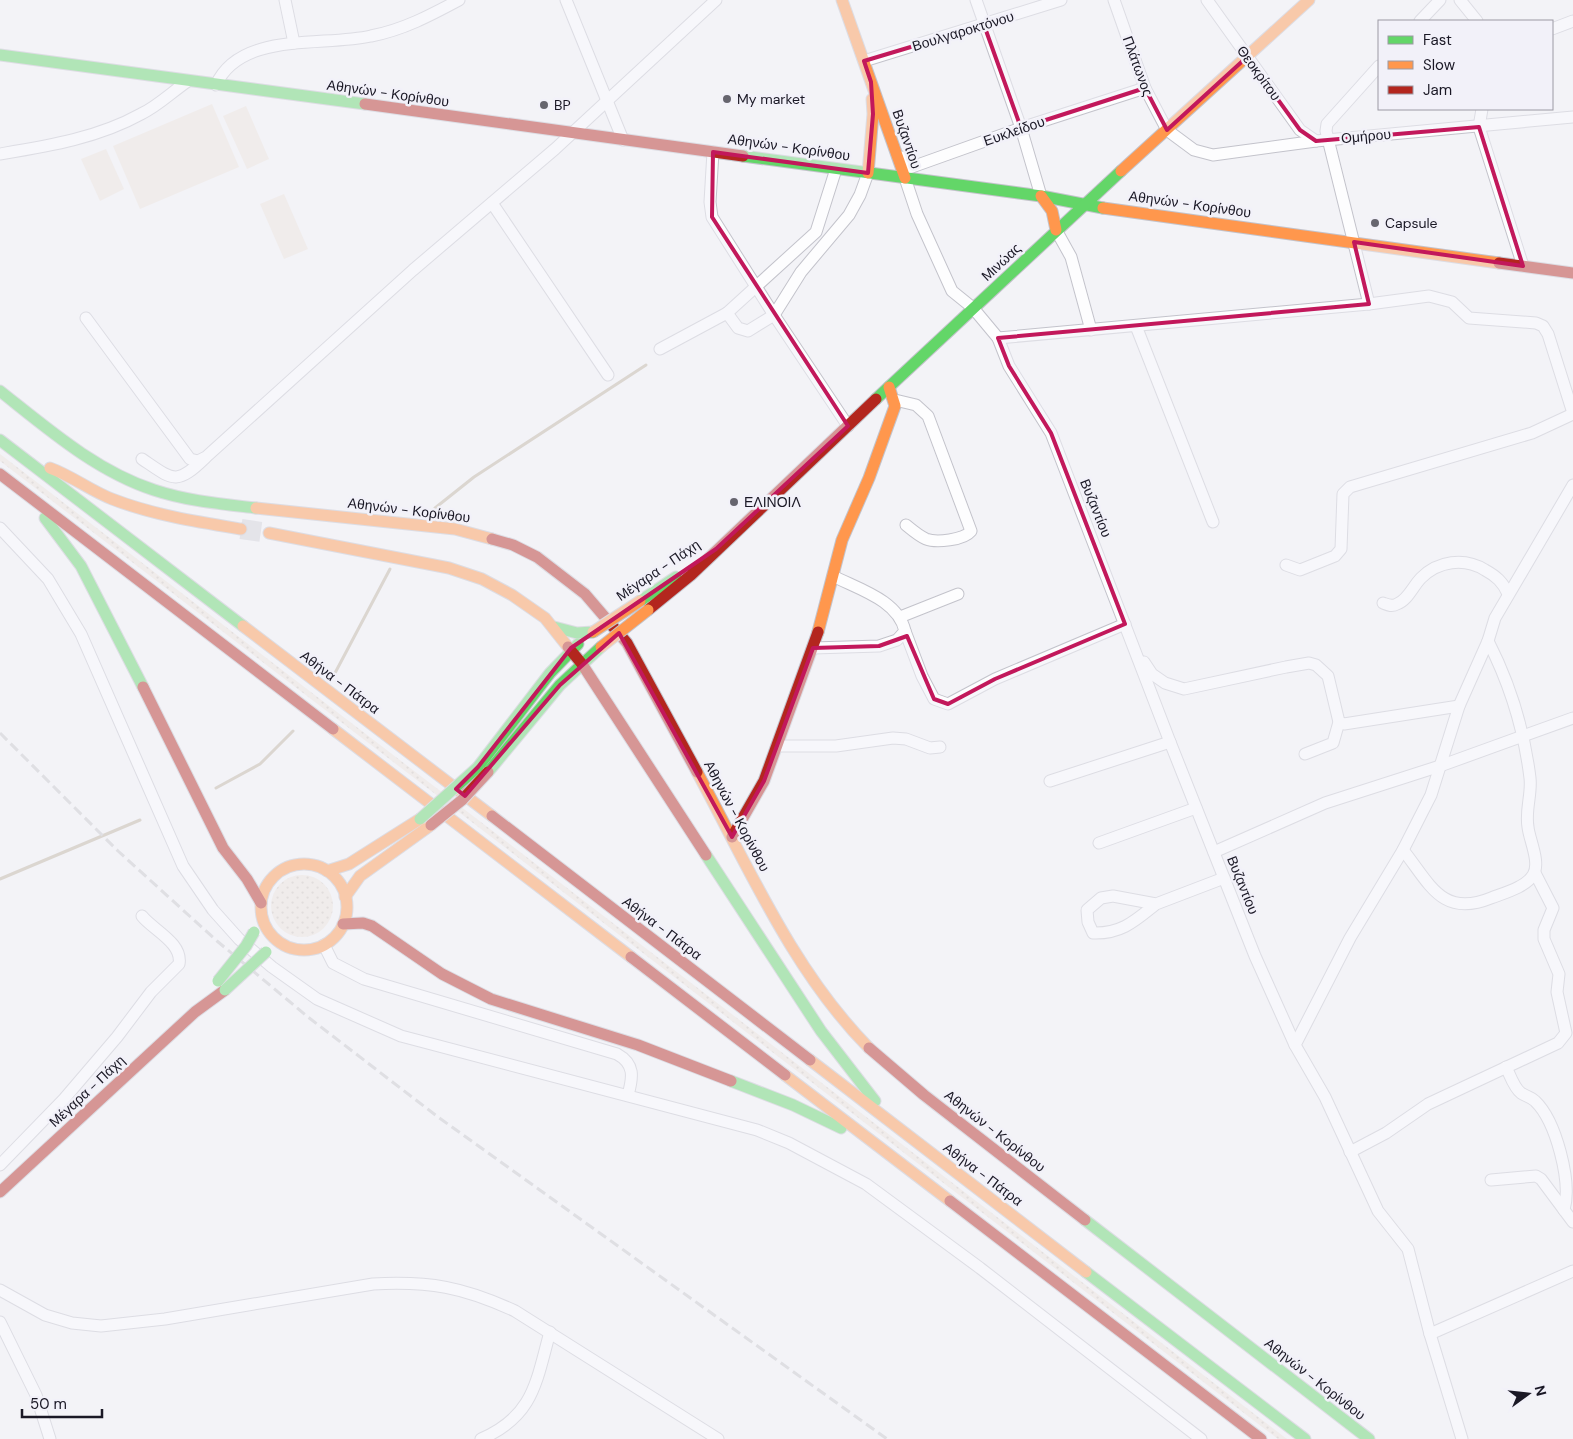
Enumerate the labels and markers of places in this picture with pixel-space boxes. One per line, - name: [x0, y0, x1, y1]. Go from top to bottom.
- place label: My market: [737, 90, 805, 108]
- marker: My market: [721, 93, 733, 105]
- place label: BP: [554, 96, 571, 114]
- marker: BP: [538, 99, 550, 111]
- place label: Capsule: [1385, 214, 1438, 232]
- marker: Capsule: [1369, 217, 1381, 229]
- place label: ΕΛΙΝΟΙΛ: [744, 493, 801, 511]
- marker: ΕΛΙΝΟΙΛ: [728, 496, 740, 508]

